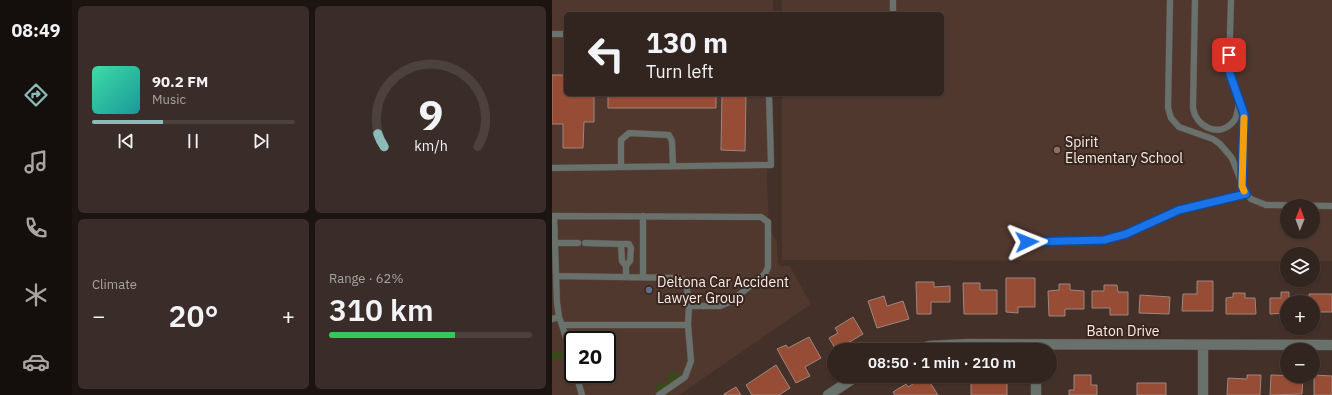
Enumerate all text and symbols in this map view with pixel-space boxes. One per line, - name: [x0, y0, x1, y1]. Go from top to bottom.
- text: 08:49: [11, 19, 61, 42]
- text: 130 m: [646, 24, 728, 61]
- icon: left: [580, 28, 632, 80]
- pin: [1212, 38, 1246, 72]
- icon: arrive: [1218, 44, 1240, 66]
- text: Turn left: [646, 60, 714, 83]
- text: 90.2 FM: [152, 72, 208, 91]
- icon: directions: [22, 81, 50, 109]
- text: 9: [418, 87, 443, 141]
- text: Music: [152, 91, 186, 108]
- icon: previous: [115, 130, 137, 152]
- icon: pause: [182, 130, 204, 152]
- icon: next: [250, 130, 272, 152]
- place label: Spirit Elementary School: [1065, 133, 1183, 167]
- text: km/h: [414, 136, 447, 155]
- marker: Spirit Elementary School: [1052, 145, 1062, 155]
- icon: music: [22, 148, 50, 176]
- north arrow: [1280, 199, 1320, 239]
- map controls: [1280, 199, 1320, 383]
- icon: phone: [22, 214, 50, 242]
- position arrow: [1006, 221, 1048, 263]
- button: layers: [1280, 247, 1320, 287]
- text: Range · 62%: [329, 270, 403, 287]
- place label: Deltona Car Accident Lawyer Group: [657, 273, 789, 307]
- text: Climate: [92, 276, 137, 293]
- icon: climate: [22, 281, 50, 309]
- marker: Deltona Car Accident Lawyer Group: [644, 285, 654, 295]
- text: 310 km: [329, 290, 434, 329]
- button: +: [1280, 295, 1320, 335]
- text: 20°: [168, 296, 219, 335]
- text: −: [92, 301, 105, 330]
- text: +: [282, 301, 295, 330]
- street label: Baton Drive: [1086, 322, 1160, 340]
- speed limit sign: 20: [564, 331, 616, 383]
- button: −: [1280, 343, 1320, 383]
- icon: car: [22, 348, 50, 376]
- text: 08:50 · 1 min · 210 m: [868, 353, 1016, 372]

